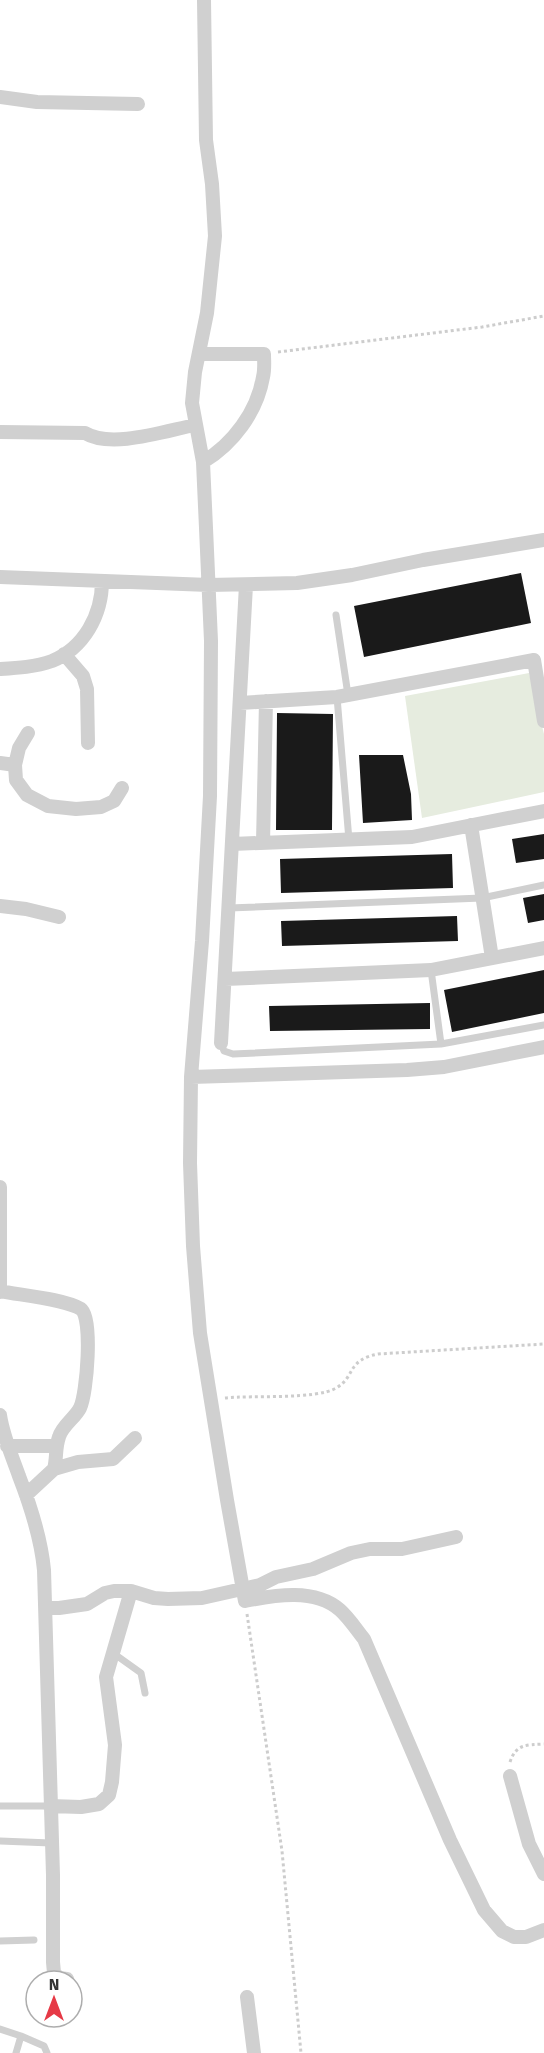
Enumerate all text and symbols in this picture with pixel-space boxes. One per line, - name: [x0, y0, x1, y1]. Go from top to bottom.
- north arrow: [24, 1969, 84, 2029]
- text: N: [49, 1975, 59, 1994]

